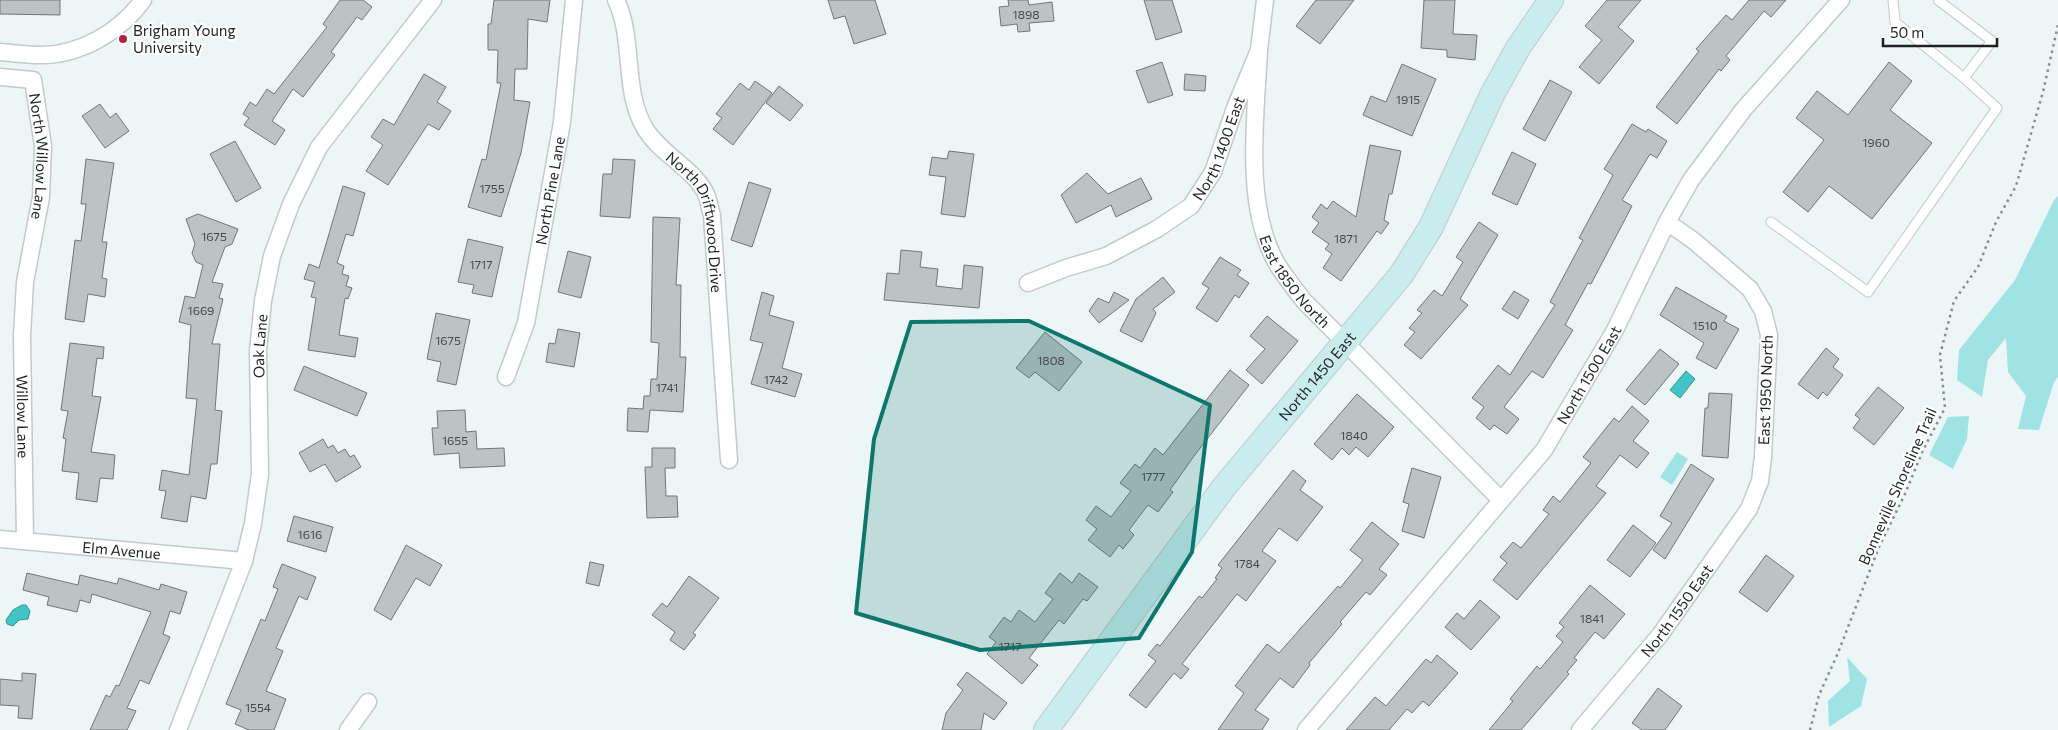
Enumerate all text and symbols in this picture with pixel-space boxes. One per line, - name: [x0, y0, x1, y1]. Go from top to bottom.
- house number: 1898: [1013, 7, 1039, 21]
- scale bar: [1883, 15, 1997, 47]
- place label: Brigham Young University: [133, 21, 236, 56]
- text: 50 m: [1890, 23, 1924, 41]
- marker: Brigham Young University: [117, 33, 129, 45]
- street label: North Willow Lane: [26, 92, 53, 221]
- house number: 1915: [1396, 92, 1420, 106]
- street label: North 1400 East: [1188, 93, 1248, 203]
- street label: North Pine Lane: [531, 135, 568, 246]
- house number: 1960: [1862, 135, 1890, 149]
- street label: North Driftwood Drive: [663, 148, 726, 293]
- house number: 1755: [479, 181, 505, 195]
- house number: 1675: [201, 229, 227, 243]
- house number: 1871: [1334, 231, 1358, 245]
- street label: East 1850 North: [1256, 233, 1334, 331]
- house number: 1717: [470, 257, 492, 271]
- house number: 1669: [188, 303, 214, 317]
- street label: Oak Lane: [249, 313, 271, 378]
- house number: 1510: [1693, 318, 1718, 332]
- street label: North 1500 East: [1553, 323, 1625, 427]
- street label: North 1450 East: [1275, 328, 1359, 424]
- house number: 1675: [435, 333, 461, 347]
- street label: East 1950 North: [1754, 335, 1776, 445]
- house number: 1808: [1037, 353, 1065, 367]
- house number: 1742: [764, 372, 789, 386]
- street label: Willow Lane: [14, 375, 33, 458]
- house number: 1741: [656, 380, 678, 394]
- street label: Bonneville Shoreline Trail: [1854, 405, 1940, 567]
- house number: 1840: [1340, 428, 1368, 442]
- house number: 1655: [442, 433, 468, 447]
- house number: 1777: [1141, 469, 1165, 483]
- house number: 1616: [298, 527, 322, 541]
- street label: Elm Avenue: [81, 537, 162, 562]
- house number: 1784: [1234, 556, 1260, 570]
- street label: North 1550 East: [1637, 561, 1716, 660]
- house number: 1841: [1580, 611, 1604, 625]
- house number: 1717: [999, 639, 1021, 653]
- house number: 1554: [245, 700, 271, 714]

